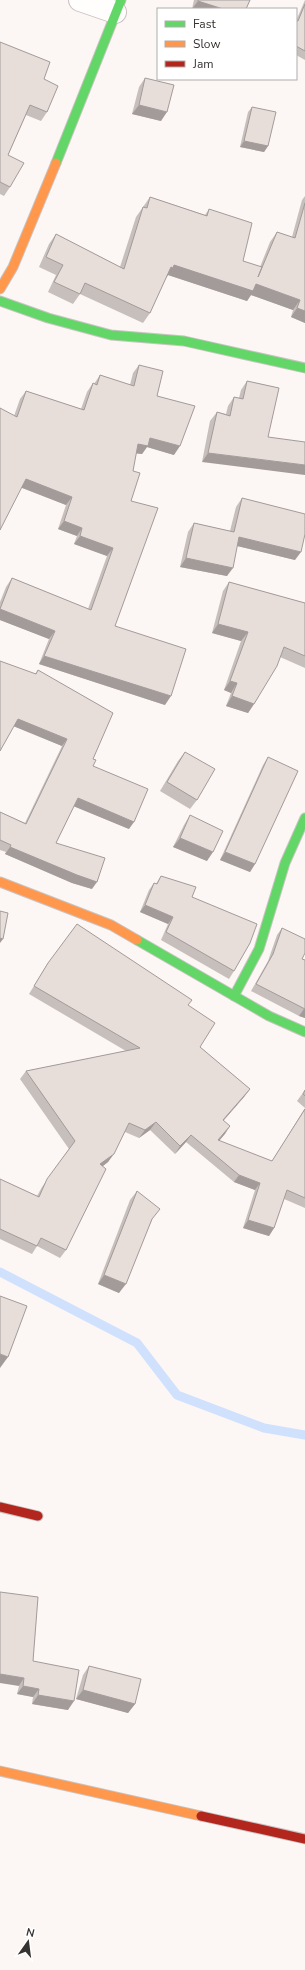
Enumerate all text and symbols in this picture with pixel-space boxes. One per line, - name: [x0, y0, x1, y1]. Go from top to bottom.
- legend: [157, 8, 297, 80]
- text: Fast: [193, 16, 216, 32]
- text: Slow: [193, 36, 221, 52]
- text: Jam: [192, 56, 214, 72]
- north arrow: [8, 1922, 48, 1962]
- text: N: [24, 1925, 36, 1941]

